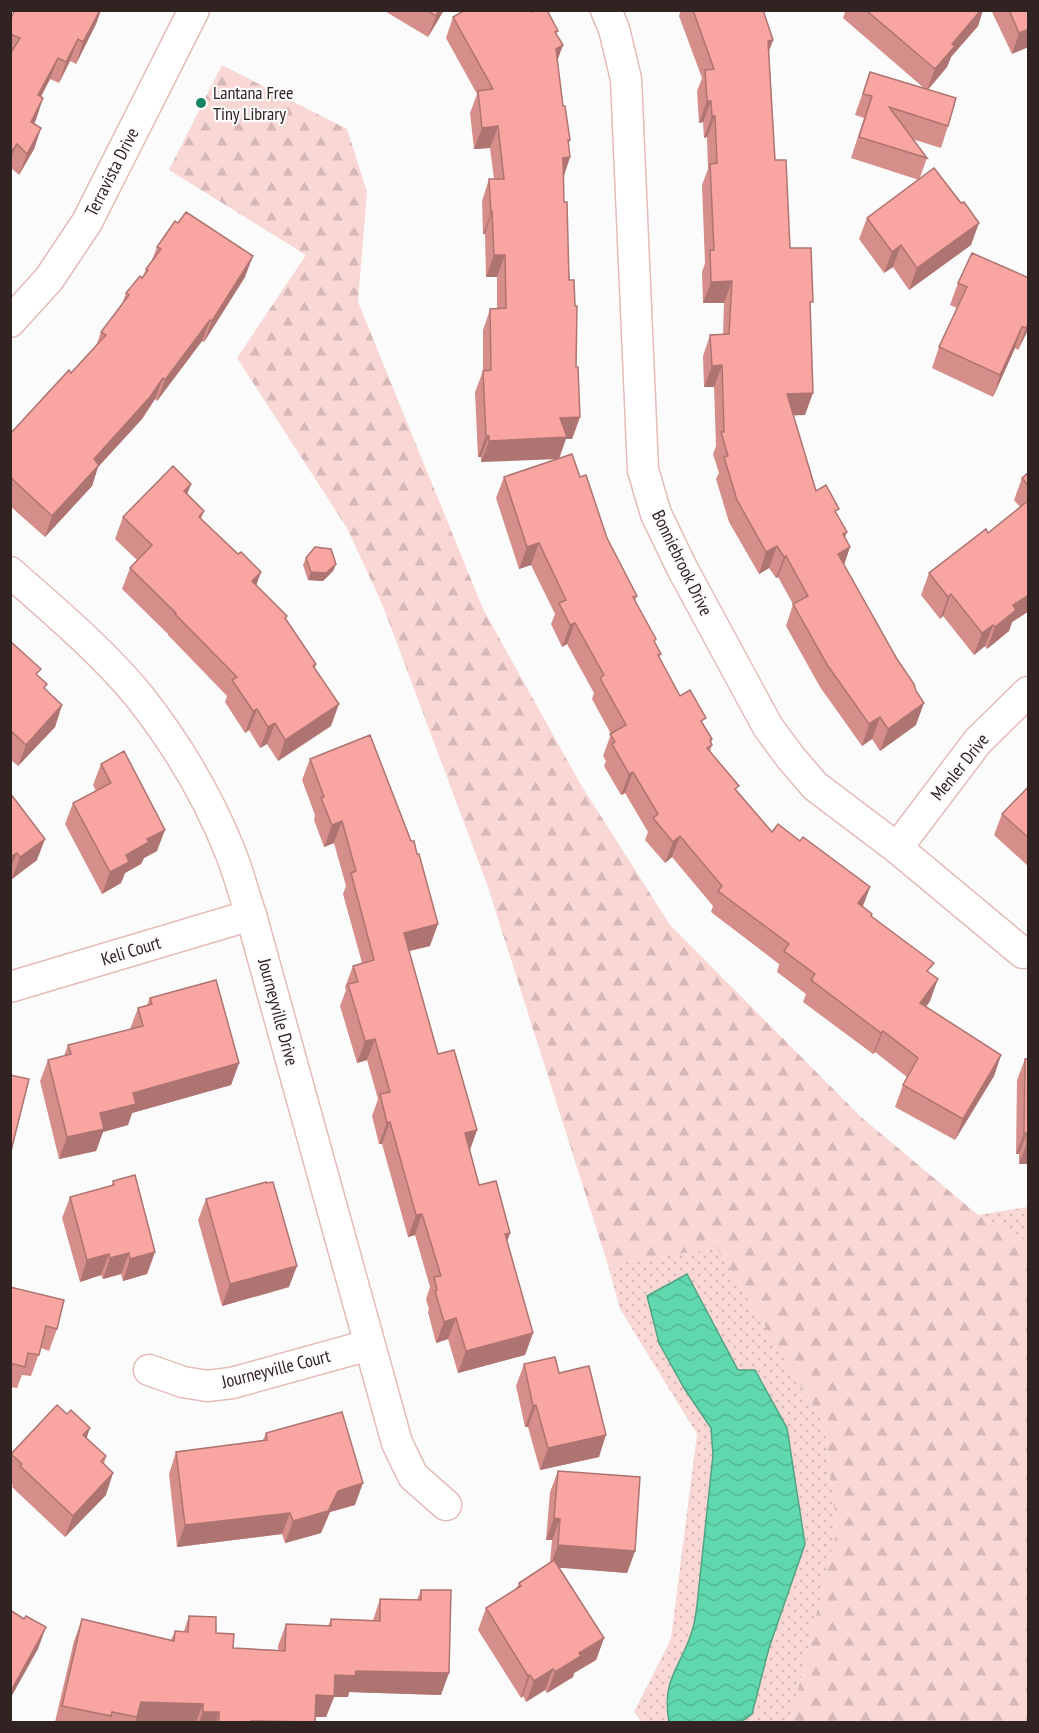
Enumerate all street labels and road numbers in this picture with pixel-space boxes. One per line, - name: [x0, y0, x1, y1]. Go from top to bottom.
- street label: Terravista Drive: [79, 124, 144, 220]
- street label: Bonniebrook Drive: [647, 506, 718, 619]
- street label: Menler Drive: [926, 728, 994, 805]
- street label: Keli Court: [98, 931, 164, 970]
- street label: Journeyville Drive: [253, 955, 304, 1068]
- street label: Journeyville Court: [218, 1344, 333, 1393]

